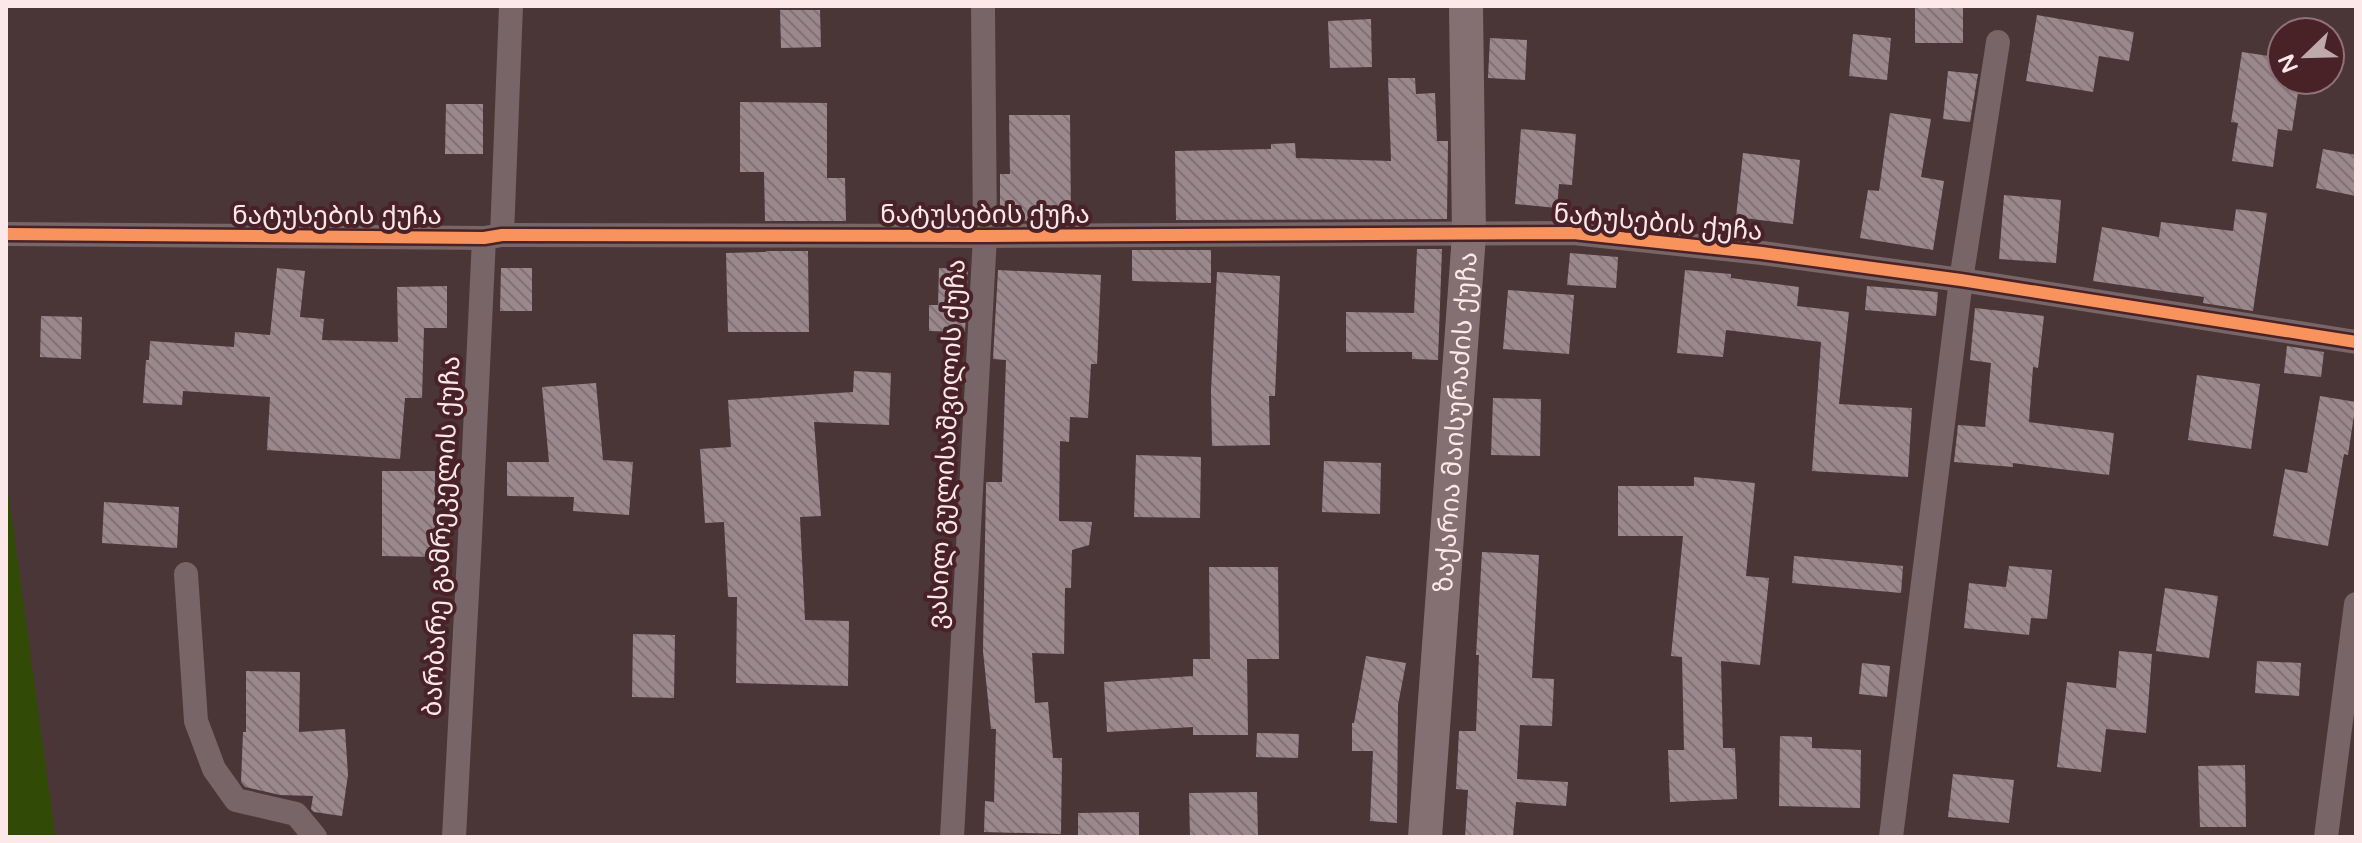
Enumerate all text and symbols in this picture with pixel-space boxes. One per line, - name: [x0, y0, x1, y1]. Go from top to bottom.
- north arrow: [2266, 16, 2346, 96]
- text: N: [2273, 50, 2304, 77]
- street label: ნატუსების ქუჩა: [1552, 198, 1764, 247]
- street label: ნატუსების ქუჩა: [880, 199, 1090, 230]
- street label: ნატუსების ქუჩა: [232, 200, 442, 231]
- street label: ზაქარია მაისურაძის ქუჩა: [1428, 251, 1484, 593]
- street label: ვასილ გულისაშვილის ქუჩა: [921, 258, 972, 630]
- street label: ბარბარე გამრეკელის ქუჩა: [417, 355, 466, 717]

